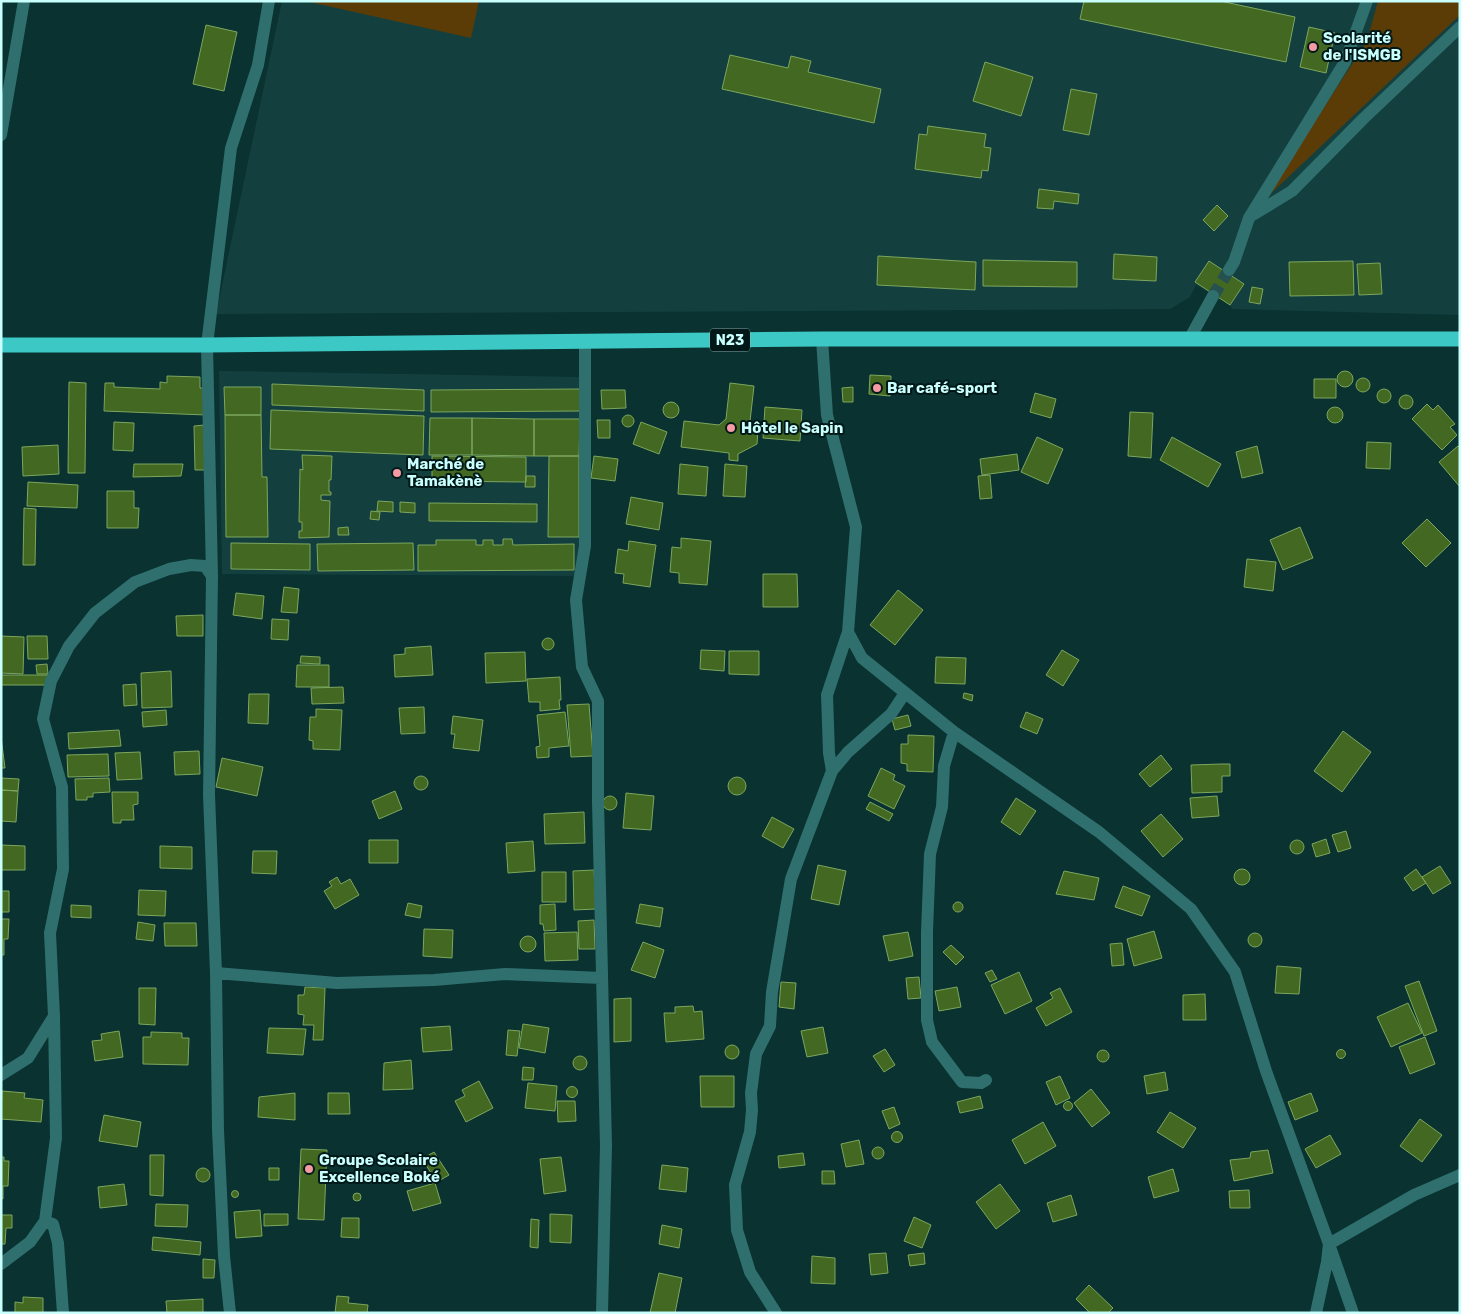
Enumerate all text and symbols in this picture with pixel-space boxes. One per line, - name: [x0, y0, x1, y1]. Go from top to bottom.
- place label: Scolarité de l'ISMGB: [1323, 29, 1401, 64]
- marker: Scolarité de l'ISMGB: [1307, 41, 1319, 53]
- road number: N23: [710, 328, 750, 352]
- place label: Bar café-sport: [887, 379, 997, 397]
- marker: Bar café-sport: [871, 382, 883, 394]
- place label: Hôtel le Sapin: [741, 419, 843, 437]
- marker: Hôtel le Sapin: [725, 422, 737, 434]
- place label: Marché de Tamakènè: [407, 455, 484, 490]
- marker: Marché de Tamakènè: [391, 467, 403, 479]
- place label: Groupe Scolaire Excellence Boké: [319, 1151, 440, 1186]
- marker: Groupe Scolaire Excellence Boké: [303, 1163, 315, 1175]

